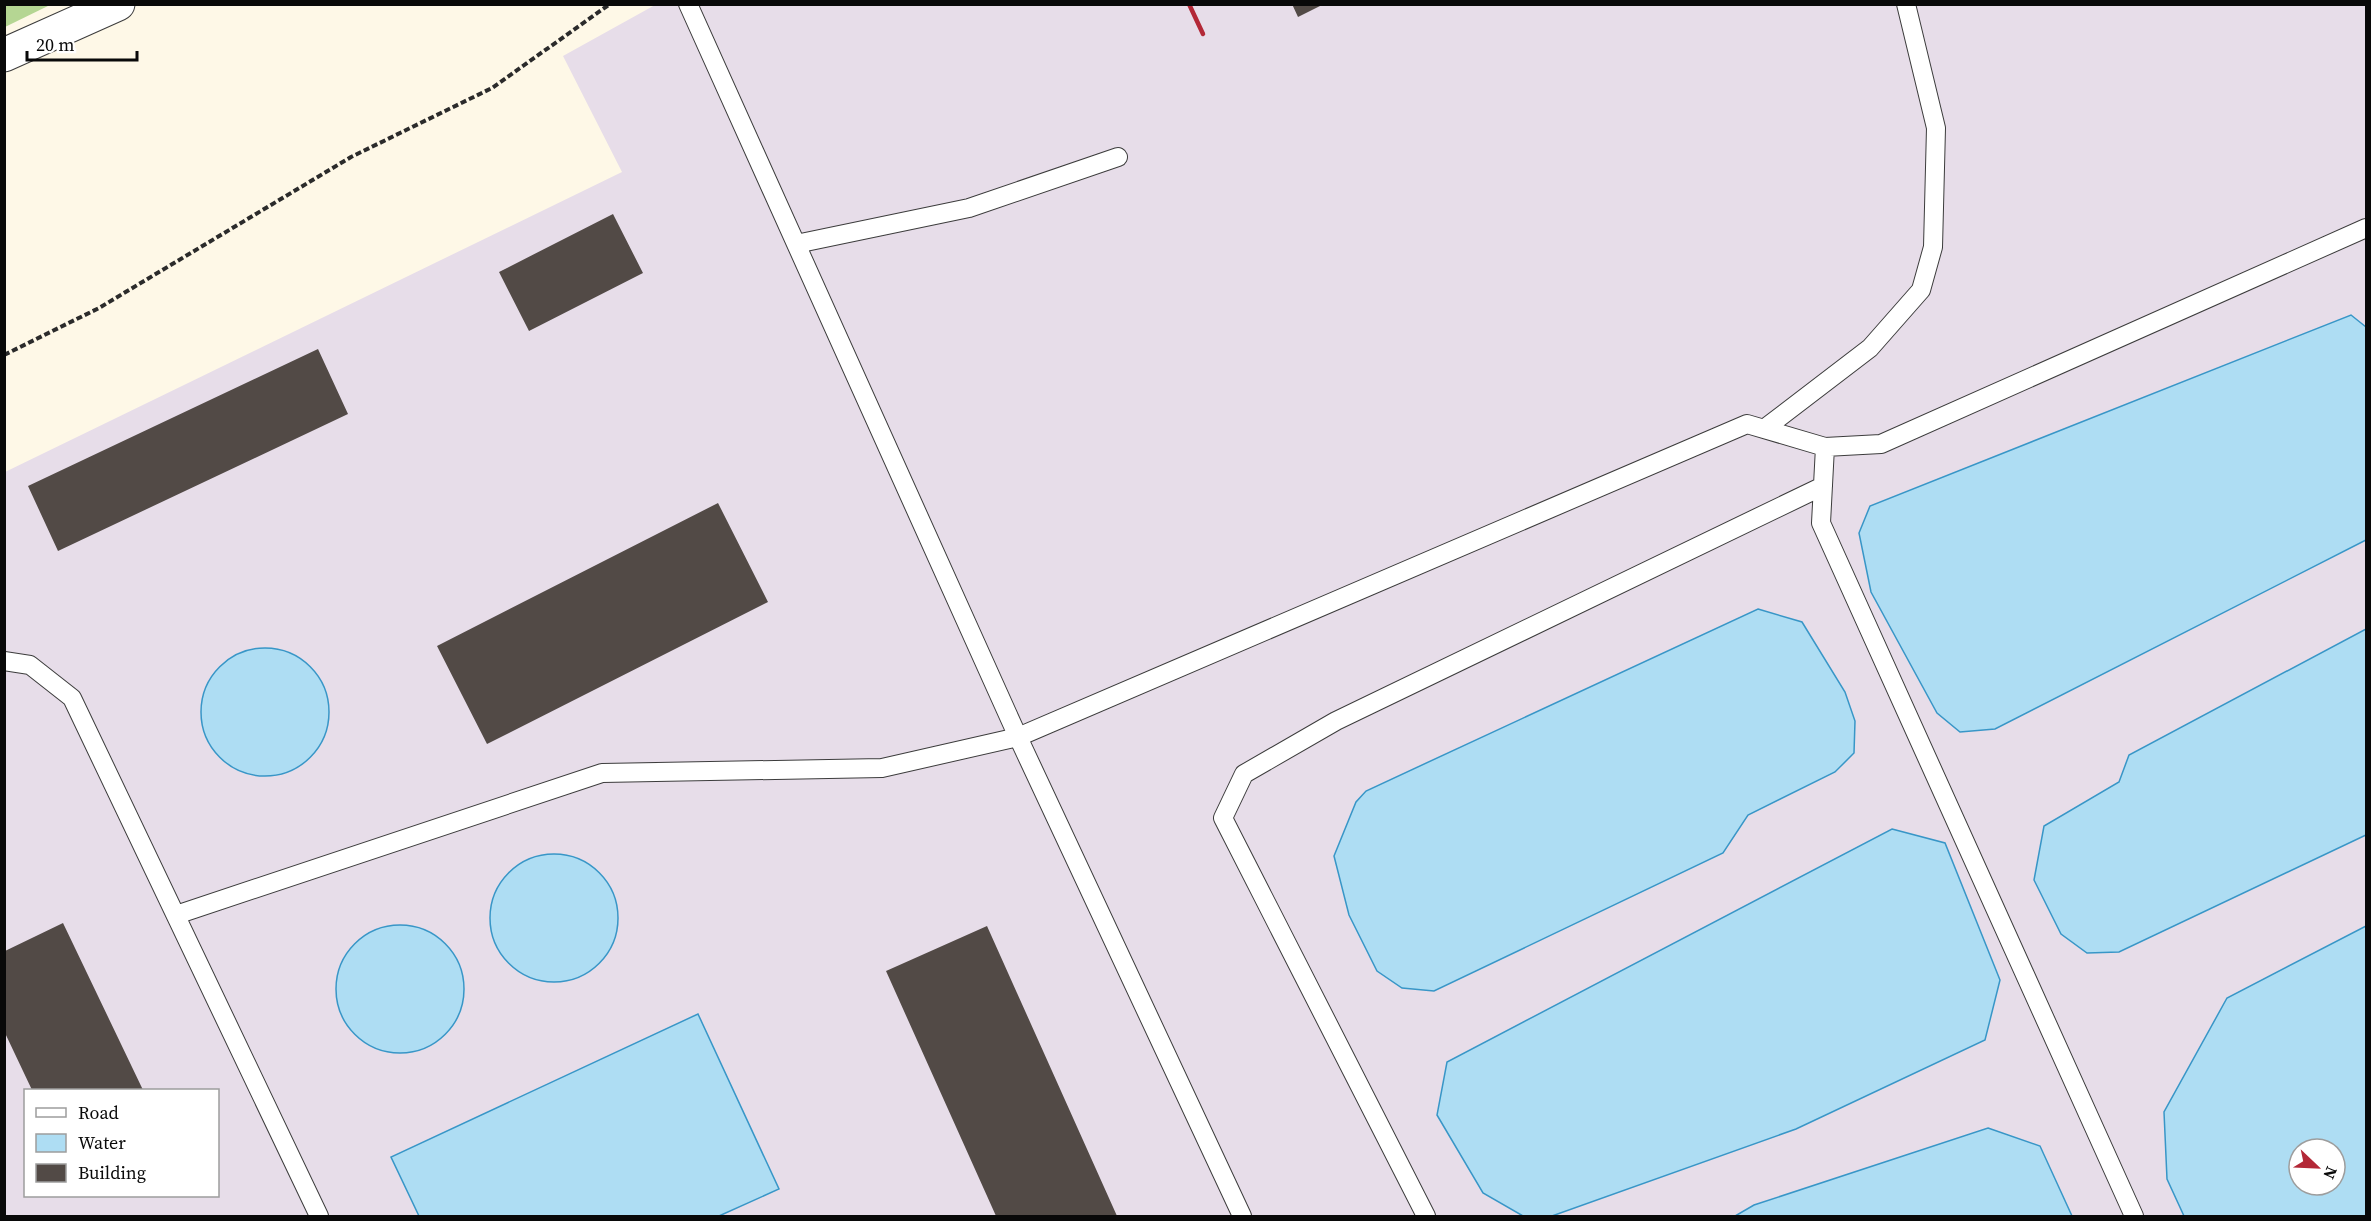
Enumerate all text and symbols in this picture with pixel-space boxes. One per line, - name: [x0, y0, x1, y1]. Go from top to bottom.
- scale bar: [27, 24, 136, 62]
- text: 20 m: [36, 32, 74, 57]
- legend: [24, 1089, 219, 1197]
- text: Road: [78, 1100, 119, 1125]
- text: Water: [78, 1130, 126, 1155]
- north arrow: [2287, 1137, 2347, 1197]
- text: Building: [78, 1160, 146, 1185]
- text: N: [2318, 1163, 2343, 1183]

